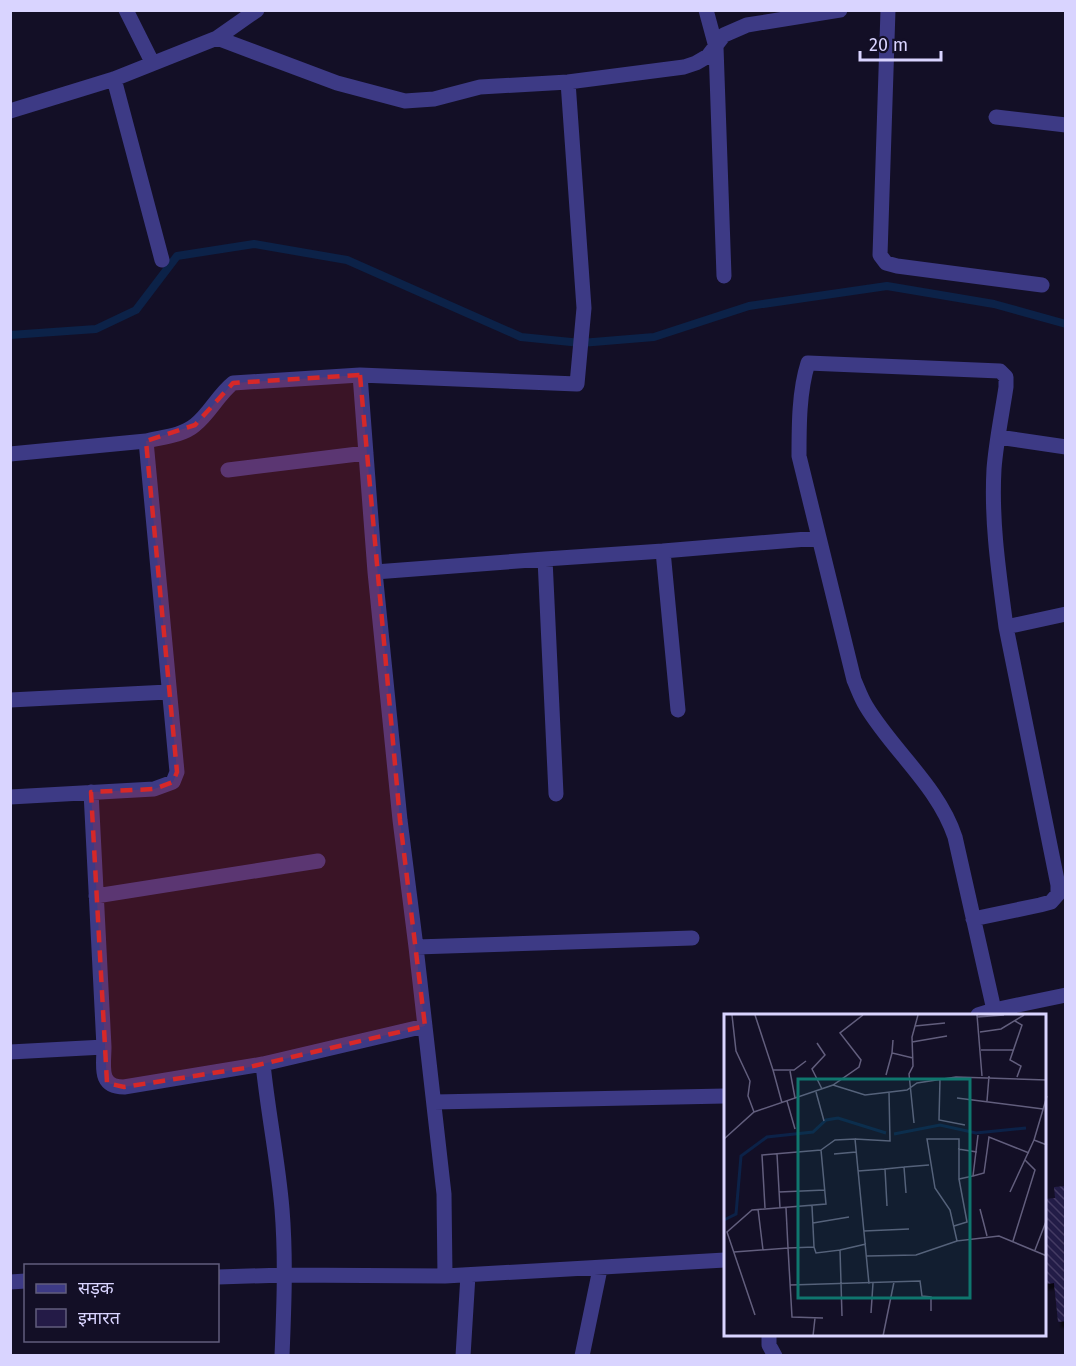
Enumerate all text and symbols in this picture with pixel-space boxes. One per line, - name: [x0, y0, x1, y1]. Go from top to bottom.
- scale bar: [860, 24, 941, 62]
- text: 20 m: [869, 34, 908, 56]
- inset map: [724, 1014, 1046, 1336]
- legend: [24, 1264, 219, 1342]
- text: सड़क: [78, 1277, 115, 1299]
- text: इमारत: [78, 1307, 121, 1329]

